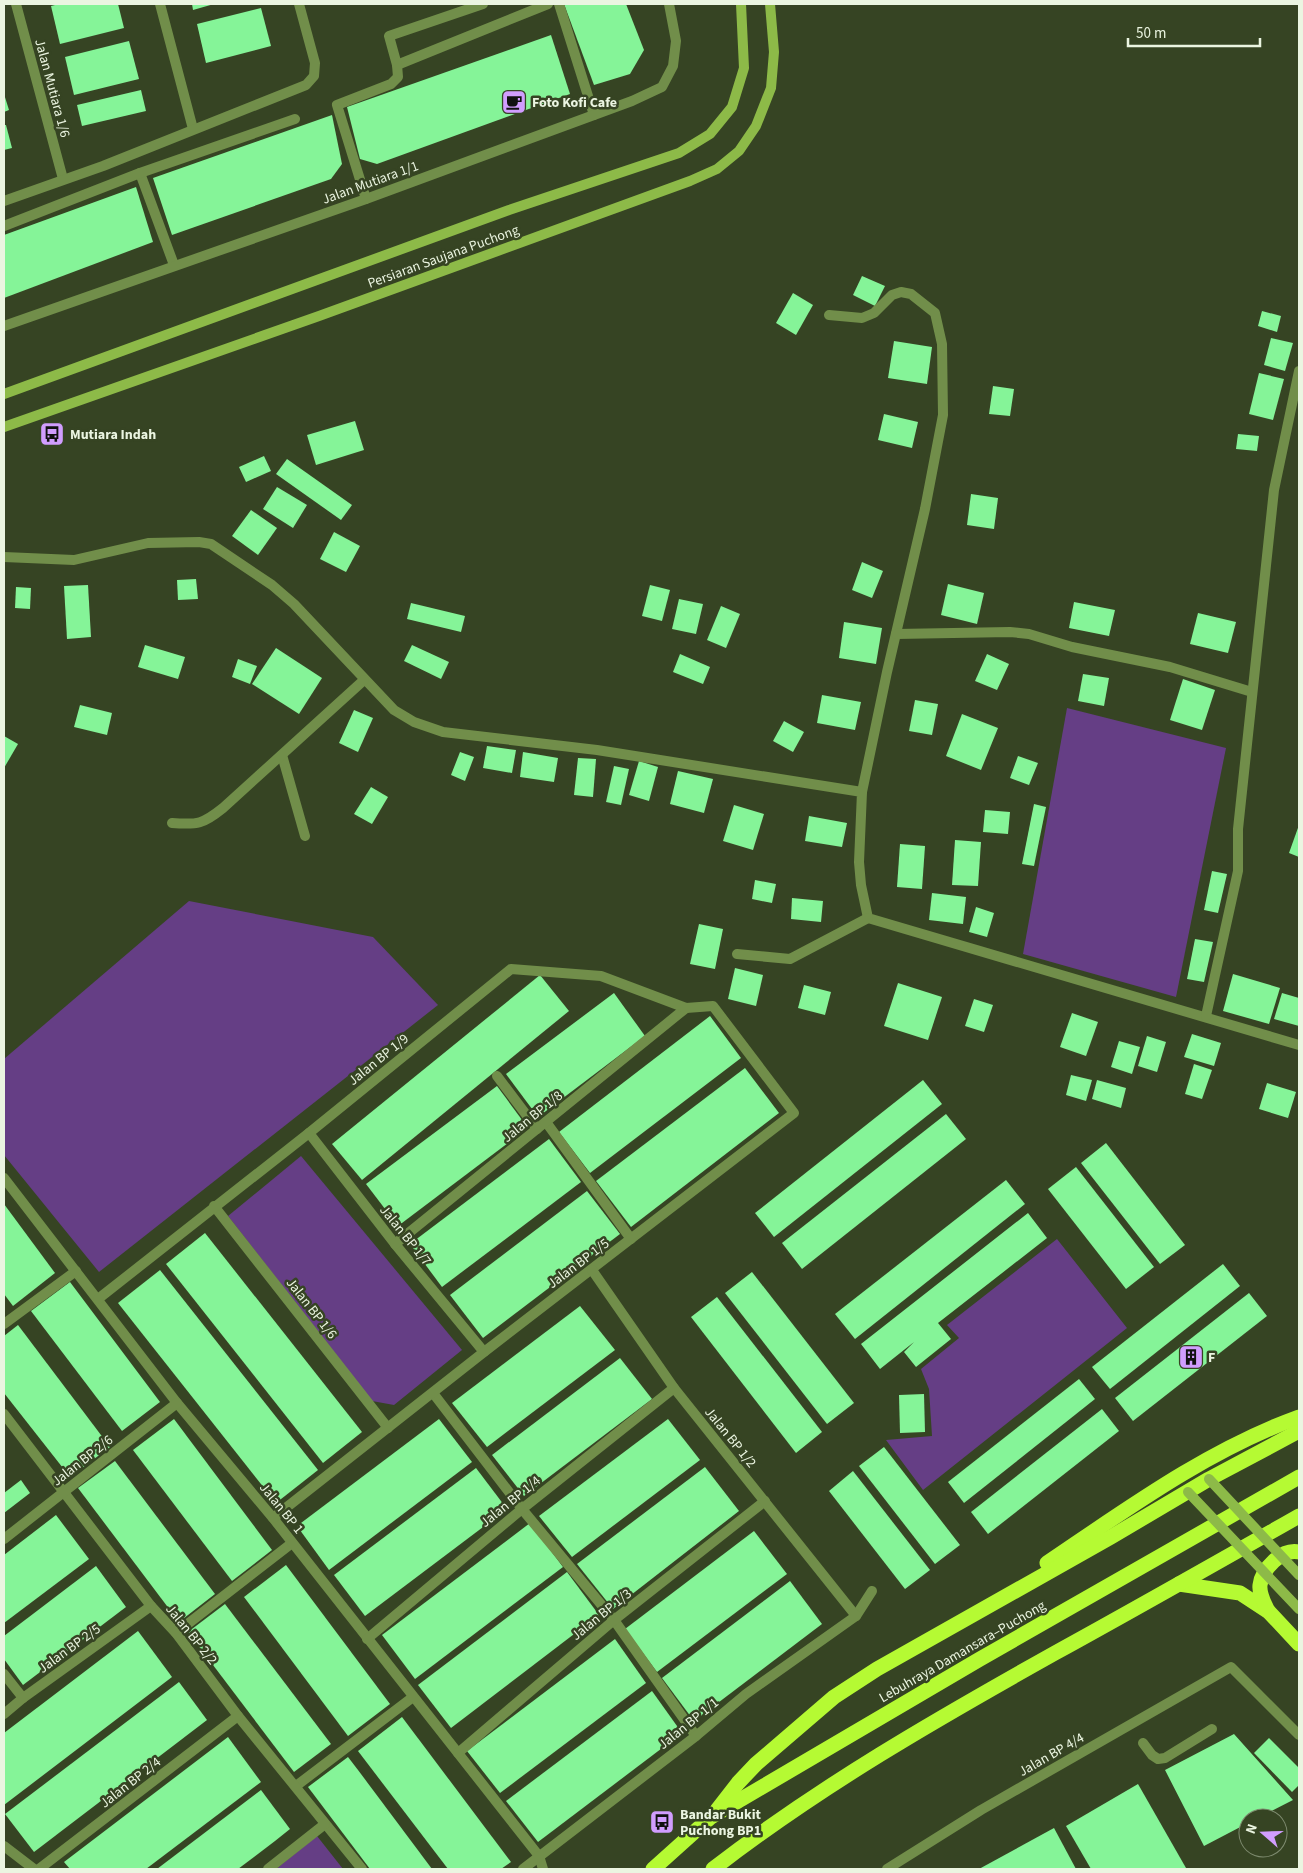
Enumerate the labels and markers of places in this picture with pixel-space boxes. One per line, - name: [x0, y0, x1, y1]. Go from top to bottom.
- cafe icon: Foto Kofi Cafe: [501, 89, 527, 115]
- place label: Foto Kofi Cafe: [532, 93, 617, 113]
- bus stop icon: Mutiara Indah: [39, 421, 65, 447]
- place label: Mutiara Indah: [70, 425, 156, 445]
- building icon: F: [1178, 1344, 1204, 1370]
- place label: F: [1208, 1348, 1215, 1368]
- place label: Bandar Bukit Puchong BP1: [680, 1805, 762, 1841]
- bus stop icon: Bandar Bukit Puchong BP1: [649, 1809, 675, 1835]

